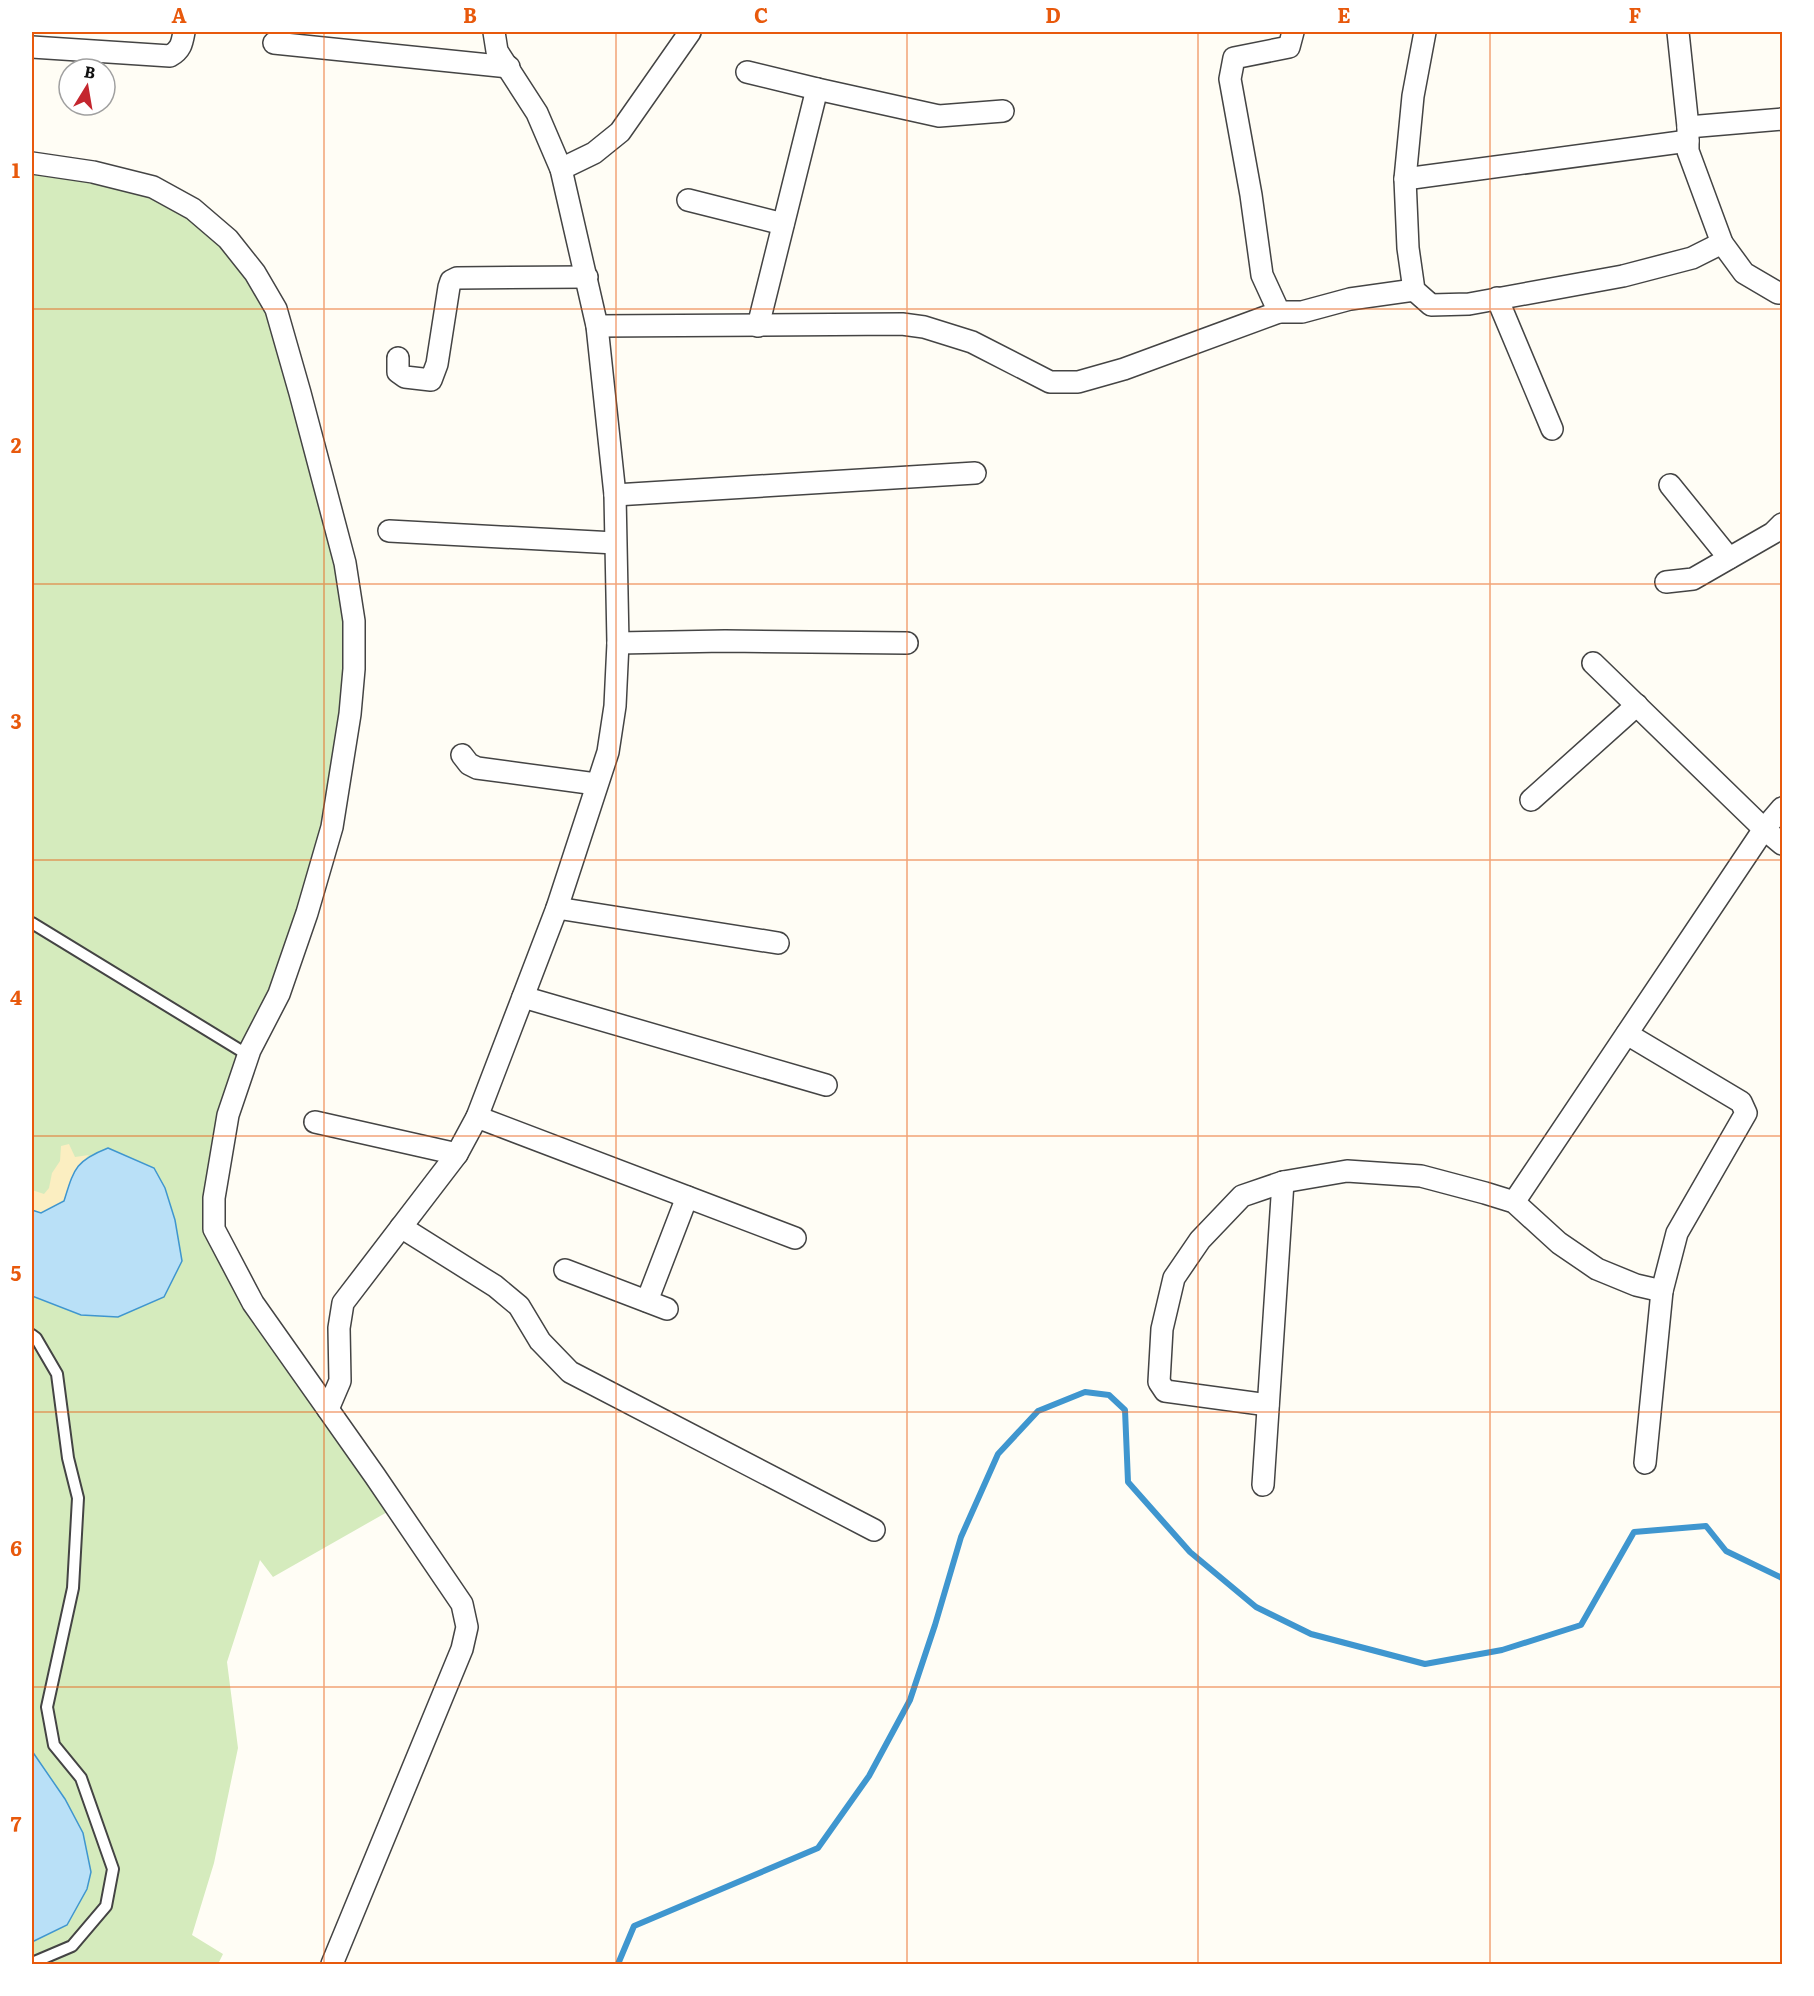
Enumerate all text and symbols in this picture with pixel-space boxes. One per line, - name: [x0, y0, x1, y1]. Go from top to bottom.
- text: A: [171, 0, 187, 29]
- text: B: [463, 0, 477, 29]
- text: C: [754, 0, 768, 29]
- text: D: [1045, 0, 1061, 29]
- text: E: [1337, 0, 1351, 29]
- text: F: [1629, 0, 1642, 29]
- north arrow: [57, 57, 117, 117]
- text: B: [82, 58, 98, 84]
- text: 1: [12, 154, 20, 184]
- text: 2: [11, 429, 22, 459]
- text: 3: [10, 705, 22, 735]
- text: 4: [10, 981, 22, 1011]
- text: 5: [11, 1257, 22, 1287]
- text: 6: [10, 1532, 22, 1562]
- text: 7: [11, 1808, 22, 1838]

